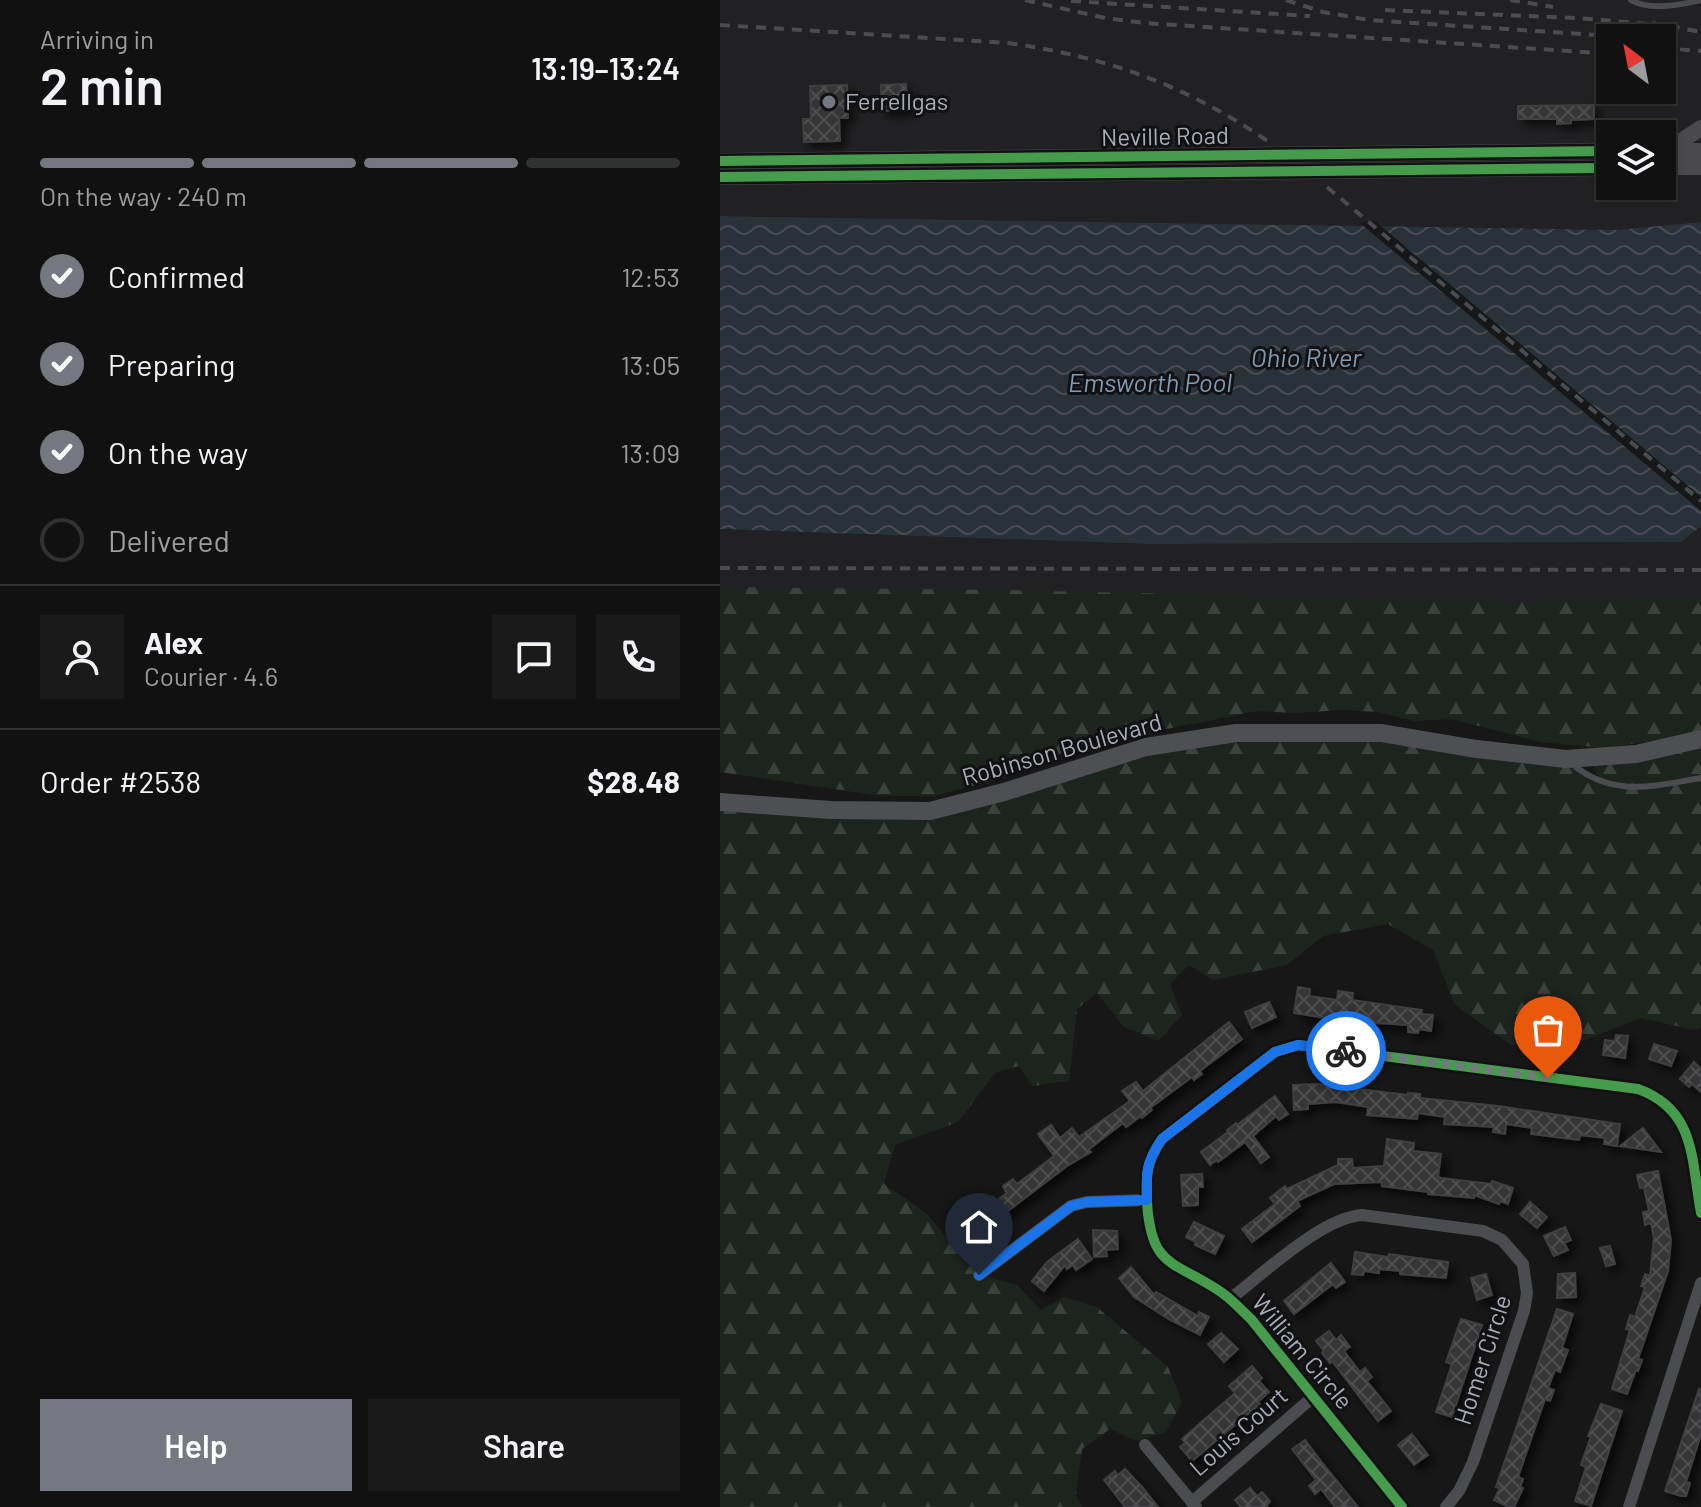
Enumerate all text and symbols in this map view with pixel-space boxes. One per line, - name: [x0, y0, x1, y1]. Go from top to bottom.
- text: Arriving in: [40, 23, 154, 54]
- north arrow: [1596, 24, 1676, 104]
- map controls: [1596, 24, 1676, 200]
- text: 13:19–13:24: [531, 50, 680, 86]
- text: 2 min: [40, 53, 164, 115]
- place label: Ferrellgas: [845, 86, 948, 115]
- marker: Ferrellgas: [820, 93, 838, 111]
- street label: Neville Road: [1101, 120, 1229, 151]
- button: layers: [1596, 120, 1676, 200]
- text: On the way · 240 m: [40, 180, 247, 211]
- icon: check: [40, 254, 84, 298]
- text: Confirmed: [108, 258, 245, 294]
- text: 12:53: [621, 261, 680, 292]
- water label: Ohio River: [1251, 341, 1362, 372]
- icon: check: [40, 342, 84, 386]
- text: Preparing: [108, 346, 235, 382]
- text: 13:05: [621, 349, 680, 380]
- water label: Emsworth Pool: [1068, 366, 1232, 397]
- icon: check: [40, 430, 84, 474]
- text: On the way: [108, 434, 248, 470]
- text: 13:09: [620, 437, 680, 468]
- text: Delivered: [108, 522, 230, 558]
- button: person: [40, 615, 124, 699]
- button: chat: [492, 615, 576, 699]
- button: phone: [596, 615, 680, 699]
- text: Alex: [144, 624, 203, 660]
- text: Courier · 4.6: [144, 660, 278, 691]
- street label: Robinson Boulevard: [958, 706, 1165, 791]
- text: Order #2538: [40, 763, 201, 799]
- text: $28.48: [587, 763, 680, 799]
- pin: [1514, 996, 1582, 1078]
- icon: bag: [1526, 1008, 1570, 1052]
- courier: [1306, 1011, 1386, 1091]
- icon: bike: [1324, 1029, 1368, 1073]
- pin: [945, 1193, 1013, 1275]
- icon: home: [957, 1205, 1001, 1249]
- street label: William Circle: [1247, 1288, 1360, 1415]
- street label: Homer Circle: [1447, 1291, 1516, 1428]
- street label: Louis Court: [1183, 1380, 1293, 1481]
- button: Help: [40, 1399, 352, 1491]
- button: Share: [368, 1399, 680, 1491]

